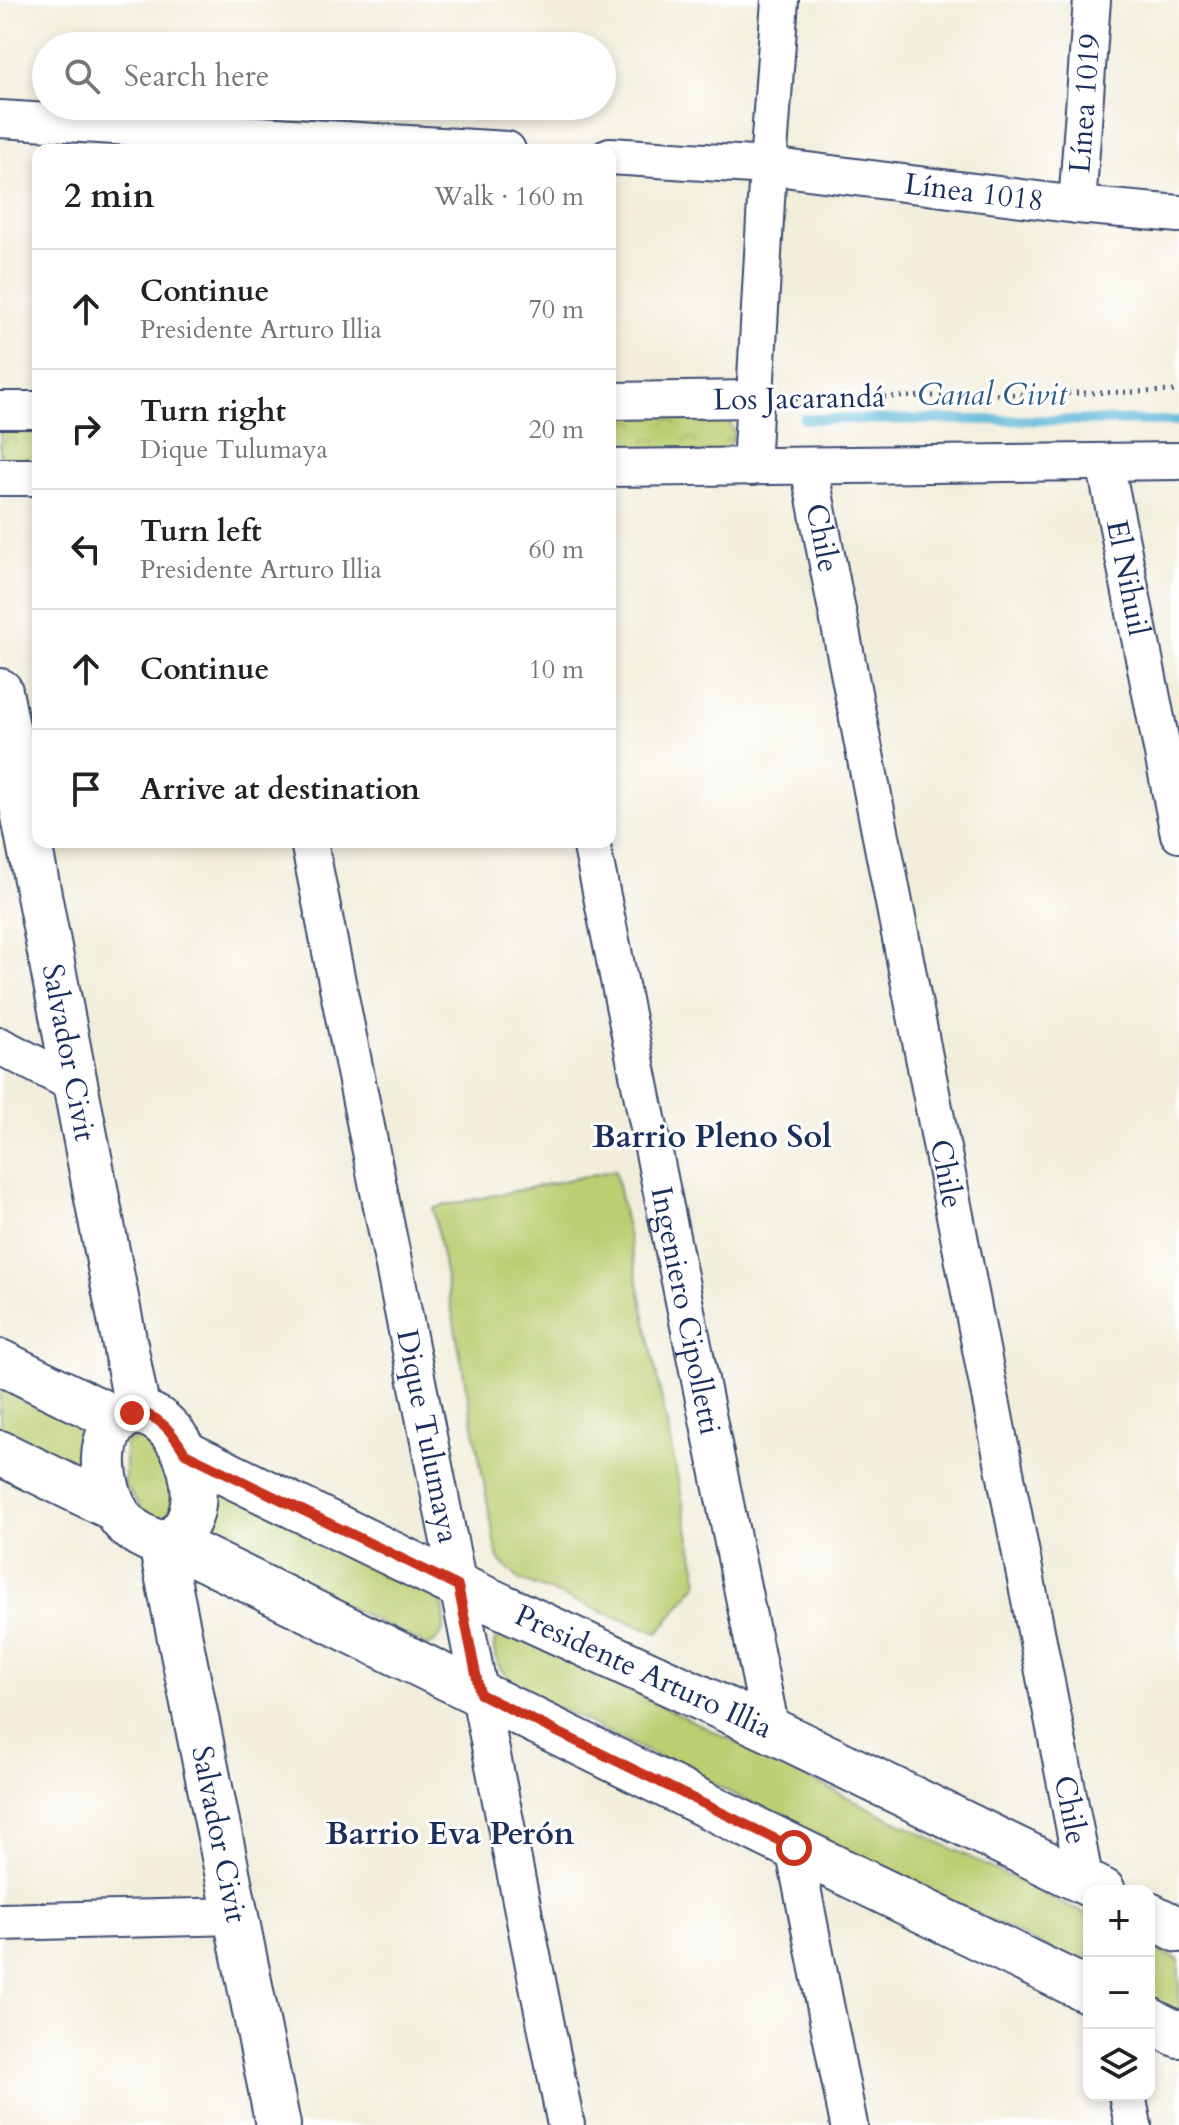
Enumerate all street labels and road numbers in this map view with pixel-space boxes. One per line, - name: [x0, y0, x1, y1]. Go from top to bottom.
- street label: Línea 1019: [1059, 32, 1110, 175]
- street label: Línea 1018: [902, 163, 1046, 222]
- street label: Los Jacarandá: [713, 377, 885, 420]
- street label: Chile: [796, 500, 849, 576]
- street label: El Nihuil: [1096, 516, 1159, 640]
- street label: Salvador Civit: [32, 961, 106, 1145]
- street label: Chile: [920, 1136, 973, 1212]
- street label: Ingeniero Cipolletti: [640, 1183, 731, 1438]
- street label: Dique Tulumaya: [386, 1326, 469, 1547]
- street label: Presidente Arturo Illia: [508, 1595, 779, 1749]
- street label: Salvador Civit: [181, 1742, 257, 1927]
- street label: Chile: [1044, 1772, 1097, 1848]

